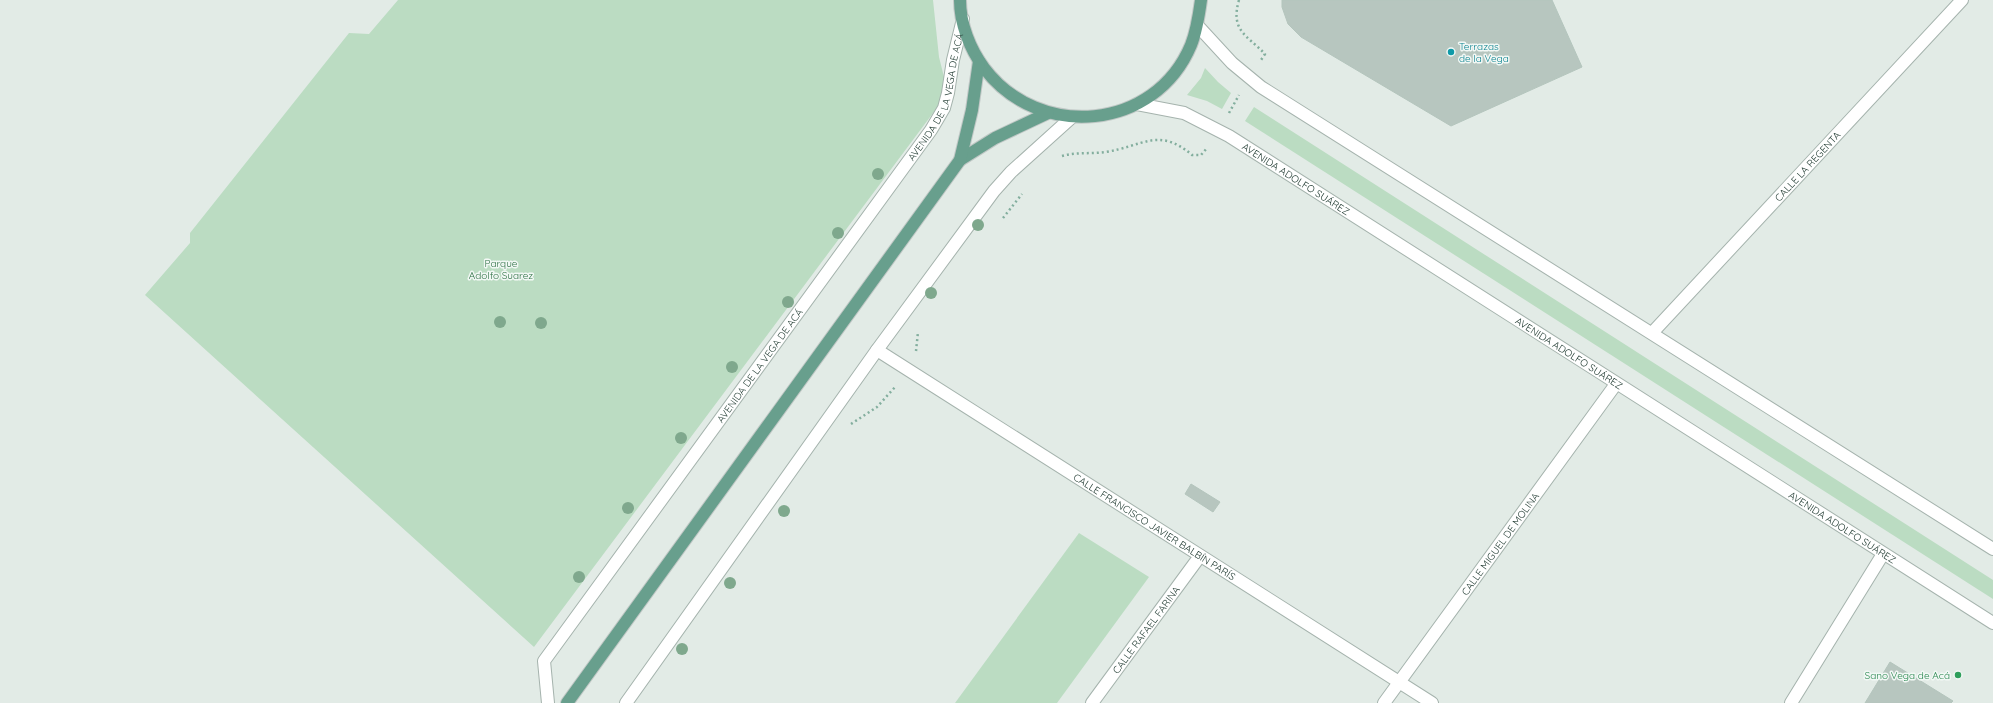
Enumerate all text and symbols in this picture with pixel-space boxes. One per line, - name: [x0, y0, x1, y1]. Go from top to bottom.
- street label: AVENIDA DE LA VEGA DE ACÁ: [904, 32, 966, 163]
- place label: Terrazas de la Vega: [1459, 40, 1509, 65]
- marker: Terrazas de la Vega: [1446, 47, 1456, 57]
- street label: CALLE LA REGENTA: [1772, 128, 1843, 204]
- street label: AVENIDA ADOLFO SUÁREZ: [1240, 140, 1352, 218]
- park label: Parque Adolfo Suarez: [469, 257, 533, 282]
- street label: AVENIDA DE LA VEGA DE ACÁ: [714, 305, 806, 425]
- street label: AVENIDA ADOLFO SUÁREZ: [1513, 314, 1625, 392]
- street label: CALLE FRANCISCO JAVIER BALBÍN PARÍS: [1071, 470, 1238, 583]
- street label: AVENIDA ADOLFO SUÁREZ: [1786, 488, 1899, 566]
- street label: CALLE MIGUEL DE MOLINA: [1458, 489, 1542, 598]
- street label: CALLE RAFAEL FARINA: [1109, 583, 1183, 676]
- place label: Sano Vega de Acá: [1865, 669, 1950, 682]
- marker: Sano Vega de Acá: [1953, 670, 1963, 680]

